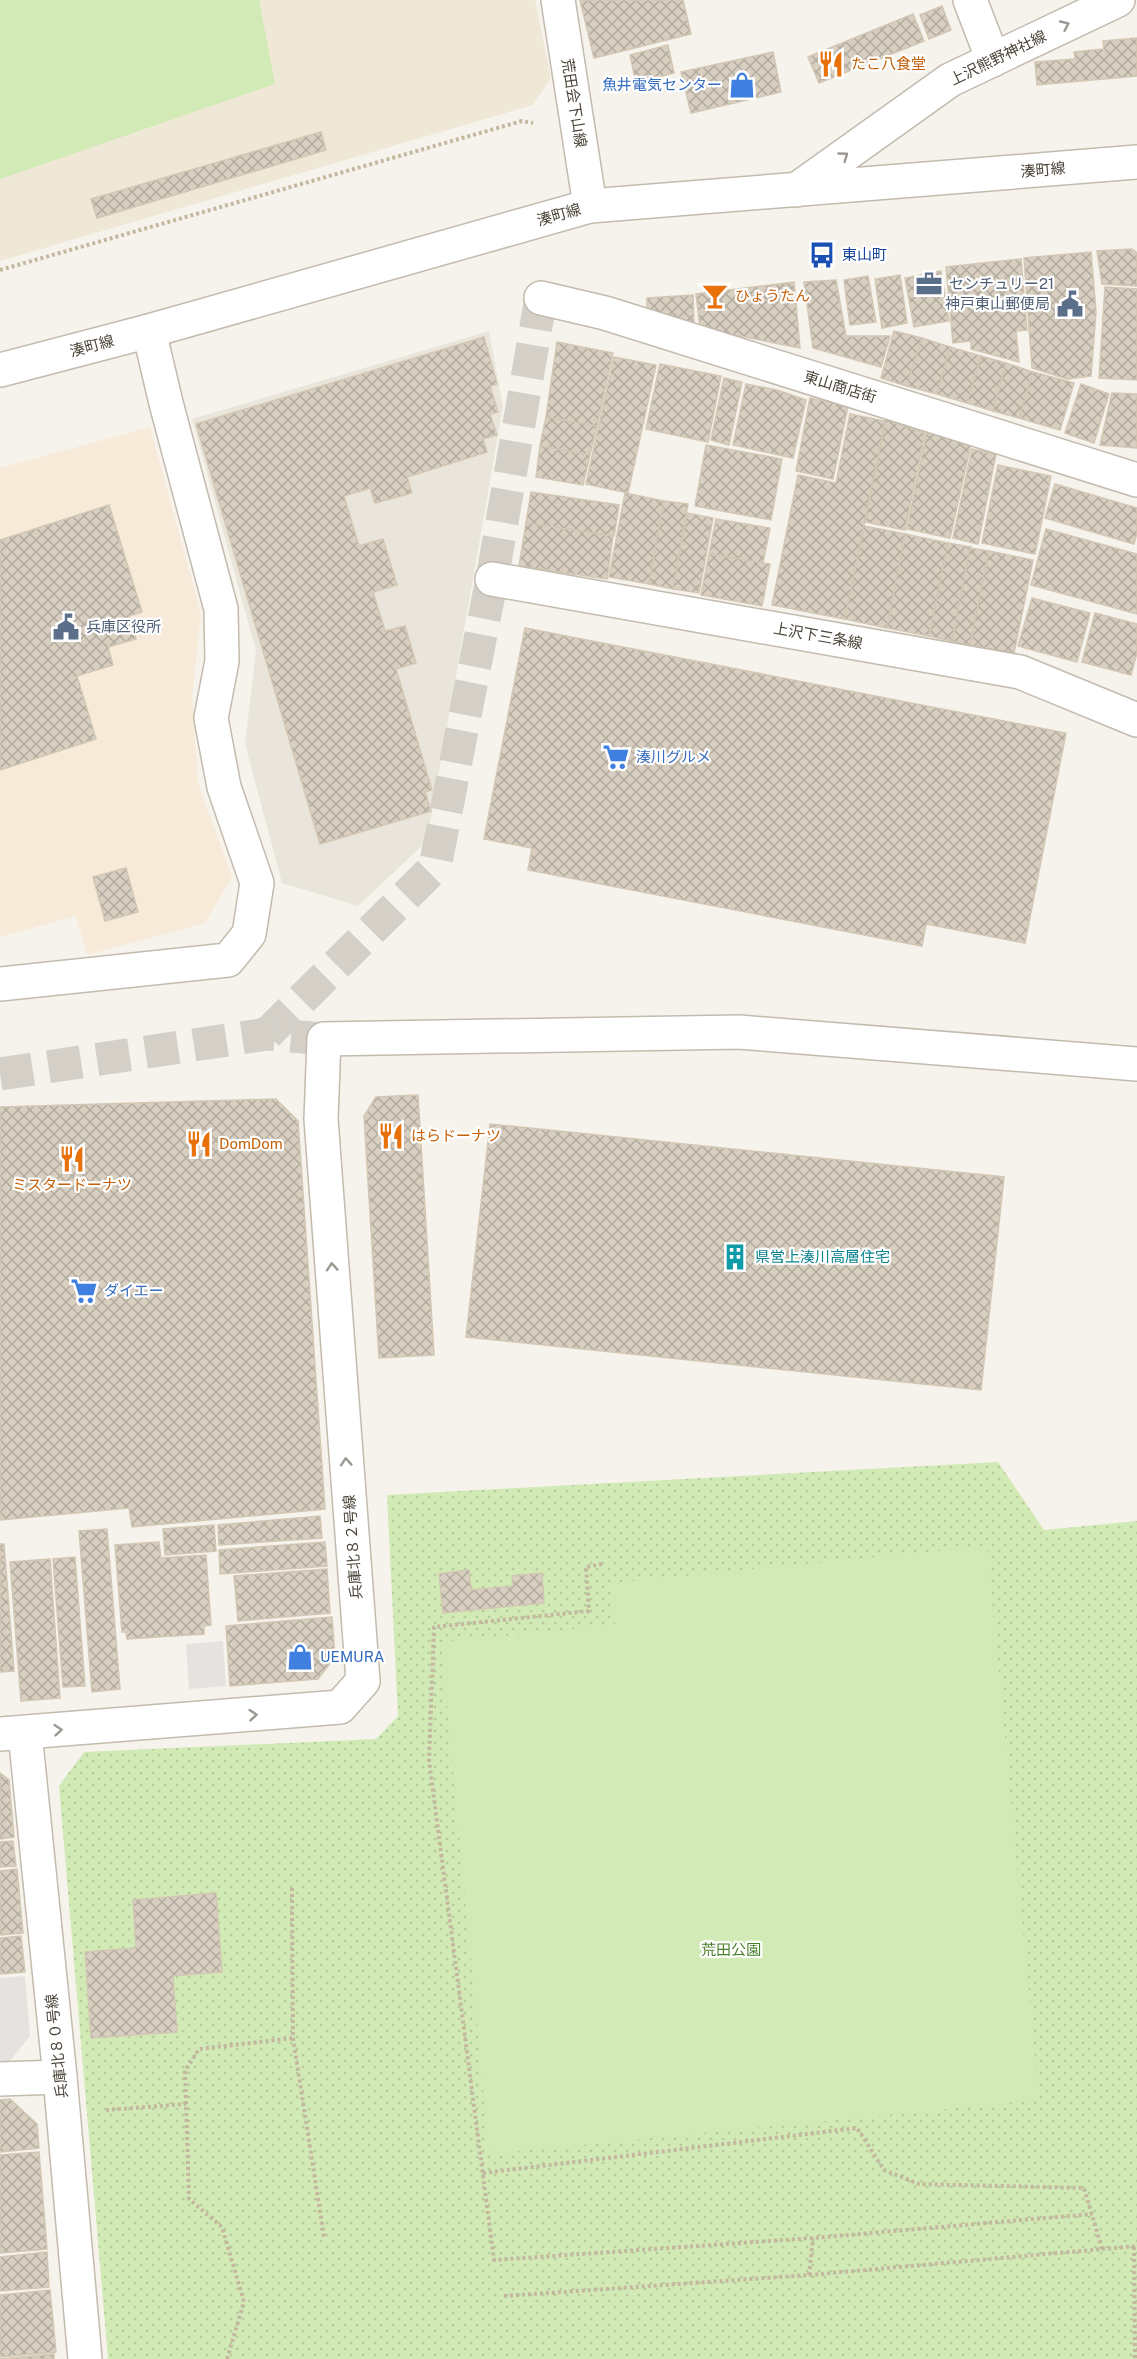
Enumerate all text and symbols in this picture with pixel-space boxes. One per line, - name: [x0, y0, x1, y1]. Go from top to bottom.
- one-way arrow: [1059, 21, 1070, 33]
- street label: 上沢熊野神社線: [947, 27, 1049, 88]
- restaurant icon: たこ八食堂: [816, 49, 846, 79]
- place label: たこ八食堂: [851, 55, 926, 72]
- street label: 荒田会下山線: [559, 57, 590, 149]
- shop icon: 魚井電気センター: [727, 70, 757, 100]
- place label: 魚井電気センター: [602, 76, 722, 93]
- one-way arrow: [837, 152, 848, 163]
- street label: 湊町線: [1020, 159, 1066, 180]
- street label: 湊町線: [535, 200, 583, 229]
- bus stop icon: 東山町: [807, 240, 837, 270]
- place label: 東山町: [842, 246, 887, 263]
- office icon: センチュリー21: [914, 269, 944, 299]
- place label: センチュリー21: [949, 275, 1054, 292]
- bar icon: ひょうたん: [700, 281, 730, 311]
- place label: ひょうたん: [735, 287, 810, 304]
- public building icon: 神戸東山郵便局: [1055, 289, 1085, 319]
- place label: 神戸東山郵便局: [945, 295, 1050, 312]
- street label: 湊町線: [68, 331, 116, 360]
- street label: 東山商店街: [802, 367, 879, 406]
- public building icon: 兵庫区役所: [51, 612, 81, 642]
- place label: 兵庫区役所: [86, 618, 161, 635]
- street label: 上沢下三条線: [772, 619, 864, 652]
- supermarket icon: 湊川グルメ: [601, 742, 631, 772]
- place label: 湊川グルメ: [636, 748, 711, 765]
- restaurant icon: はらドーナツ: [376, 1121, 406, 1151]
- place label: はらドーナツ: [411, 1127, 501, 1144]
- restaurant icon: DomDom: [184, 1129, 214, 1159]
- place label: DomDom: [219, 1135, 283, 1152]
- restaurant icon: ミスタードーナツ: [57, 1144, 87, 1174]
- place label: ミスタードーナツ: [12, 1176, 132, 1193]
- building icon: 県営上湊川高層住宅: [720, 1242, 750, 1272]
- place label: 県営上湊川高層住宅: [755, 1248, 890, 1265]
- one-way arrow: [326, 1263, 339, 1272]
- supermarket icon: ダイエー: [69, 1276, 99, 1306]
- place label: ダイエー: [104, 1282, 164, 1299]
- one-way arrow: [340, 1457, 353, 1466]
- street label: 兵庫北８２号線: [340, 1494, 365, 1600]
- shop icon: UEMURA: [285, 1642, 315, 1672]
- place label: UEMURA: [320, 1648, 385, 1665]
- one-way arrow: [248, 1708, 257, 1721]
- one-way arrow: [54, 1724, 63, 1737]
- park label: 荒田公園: [701, 1941, 761, 1958]
- street label: 兵庫北８０号線: [43, 1993, 70, 2099]

